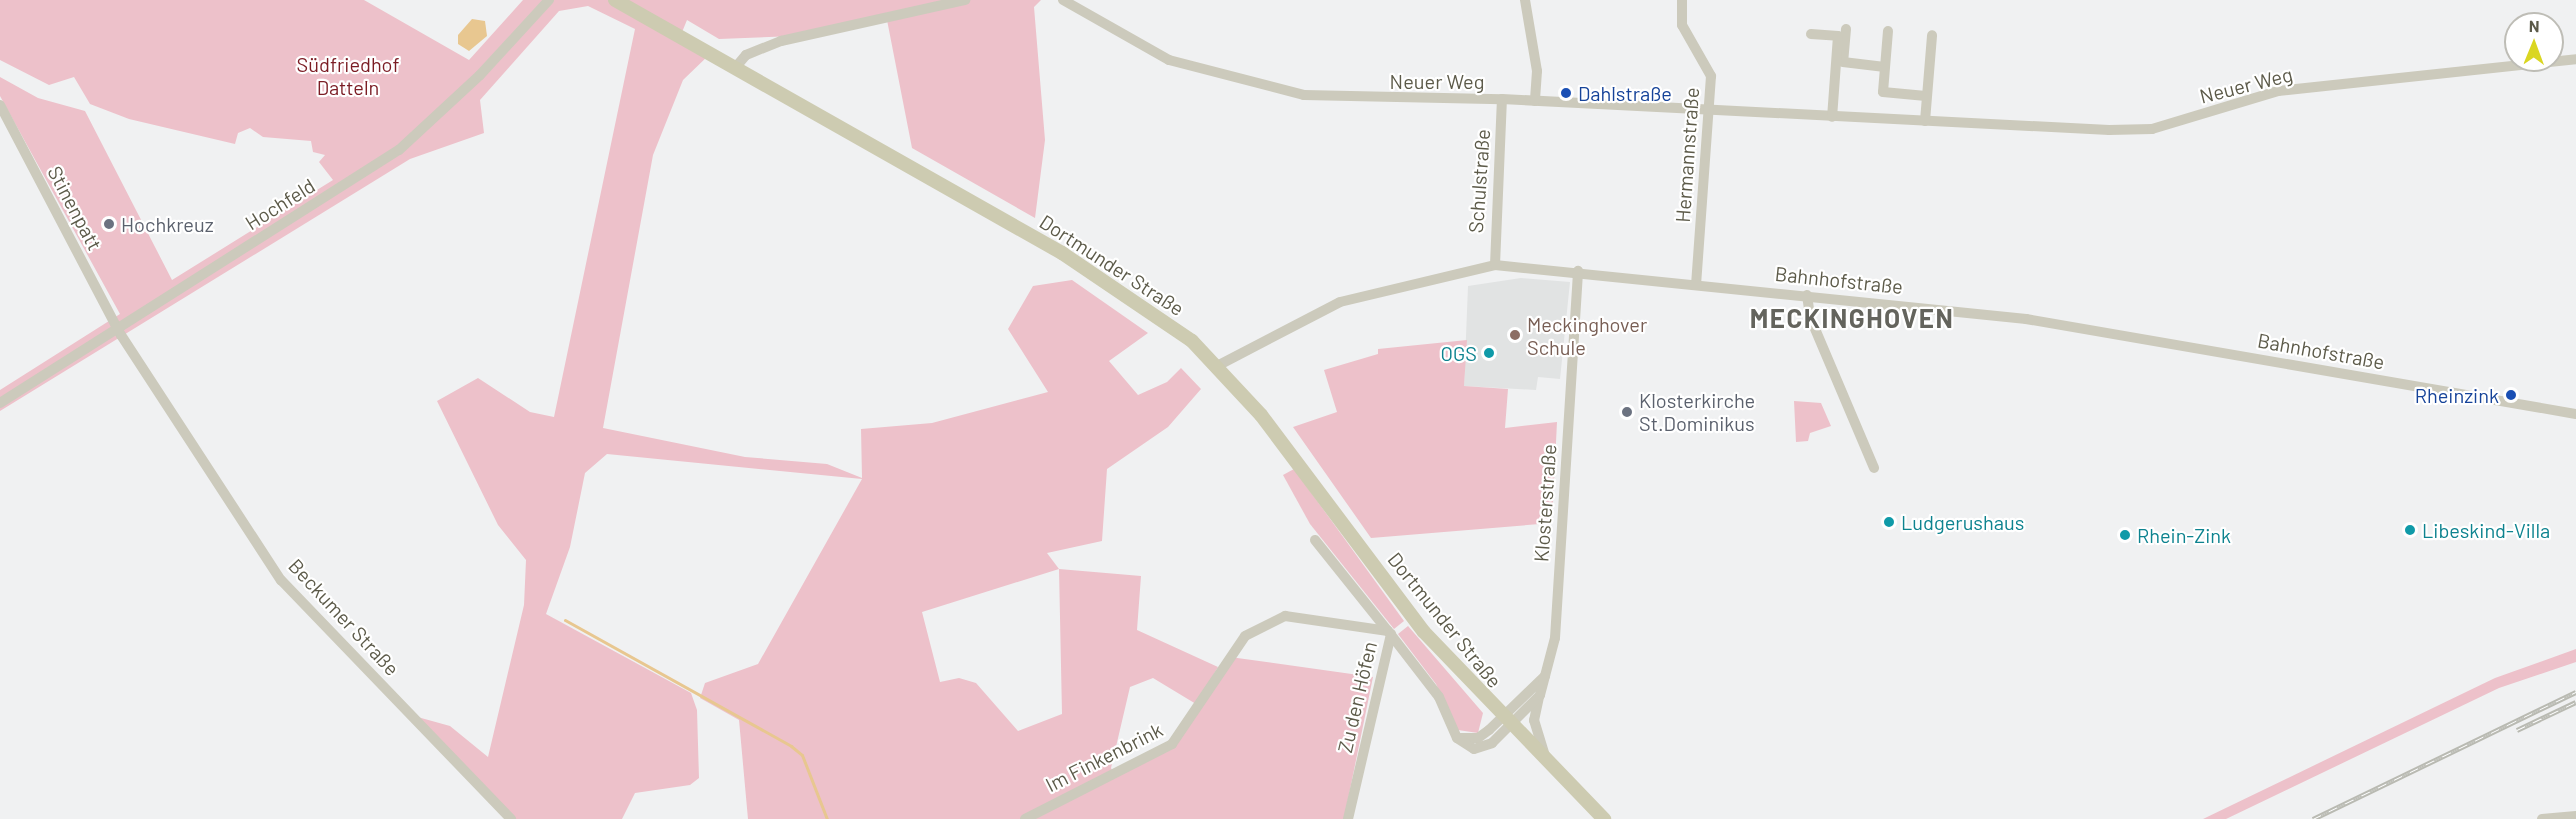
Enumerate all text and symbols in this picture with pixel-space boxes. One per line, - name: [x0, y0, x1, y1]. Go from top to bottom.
- north arrow: [2504, 12, 2564, 72]
- text: N: [2529, 16, 2540, 35]
- park label: Südfriedhof Datteln: [297, 52, 399, 99]
- street label: Neuer Weg: [2197, 62, 2295, 108]
- street label: Neuer Weg: [1390, 69, 1484, 93]
- place label: Dahlstraße: [1578, 81, 1672, 105]
- marker: Dahlstraße: [1559, 86, 1573, 100]
- street label: Hermannstraße: [1670, 87, 1704, 223]
- street label: Schulstraße: [1463, 128, 1495, 234]
- street label: Stinenpatt: [43, 162, 107, 254]
- street label: Hochfeld: [241, 173, 319, 235]
- street label: Dortmunder Straße: [1035, 209, 1189, 321]
- place label: Hochkreuz: [121, 212, 214, 236]
- marker: Hochkreuz: [102, 217, 116, 231]
- street label: Bahnhofstraße: [1774, 261, 1904, 299]
- district label: MECKINGHOVEN: [1750, 302, 1954, 334]
- place label: Meckinghover Schule: [1527, 312, 1647, 359]
- marker: Meckinghover Schule: [1508, 328, 1522, 342]
- street label: Bahnhofstraße: [2256, 328, 2386, 374]
- place label: OGS: [1441, 341, 1477, 365]
- marker: OGS: [1482, 346, 1496, 360]
- place label: Rheinzink: [2415, 383, 2499, 407]
- place label: Klosterkirche St.Dominikus: [1639, 388, 1755, 435]
- marker: Rheinzink: [2504, 388, 2518, 402]
- marker: Klosterkirche St.Dominikus: [1620, 405, 1634, 419]
- street label: Klosterstraße: [1529, 443, 1561, 563]
- place label: Ludgerushaus: [1901, 510, 2024, 534]
- marker: Ludgerushaus: [1882, 515, 1896, 529]
- place label: Libeskind-Villa: [2422, 518, 2550, 542]
- place label: Rhein-Zink: [2137, 523, 2231, 547]
- marker: Libeskind-Villa: [2403, 523, 2417, 537]
- marker: Rhein-Zink: [2118, 528, 2132, 542]
- street label: Dortmunder Straße: [1383, 548, 1507, 692]
- street label: Beckumer Straße: [284, 554, 404, 680]
- street label: Zu den Höfen: [1333, 639, 1381, 755]
- street label: Im Finkenbrink: [1041, 717, 1167, 797]

